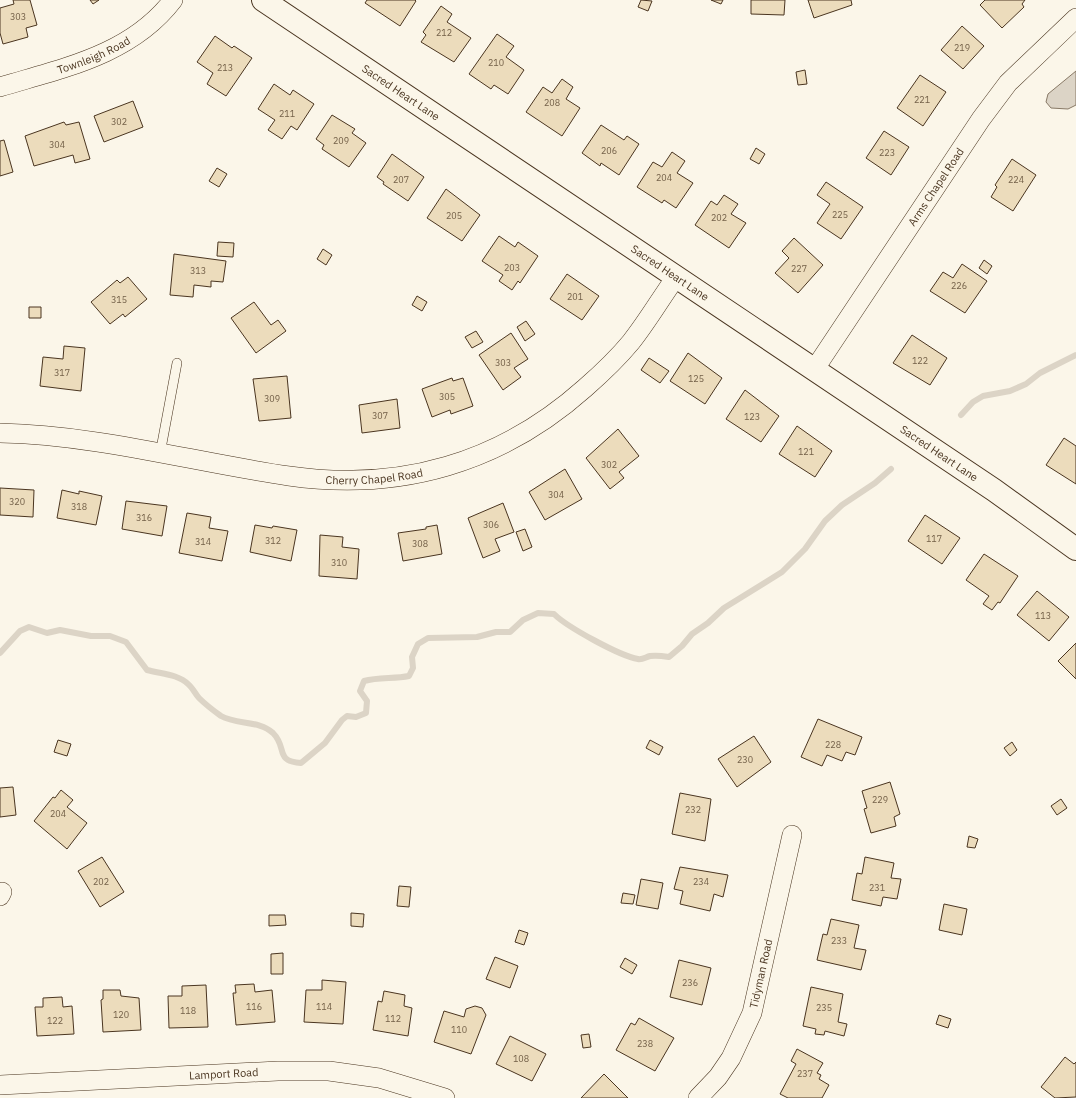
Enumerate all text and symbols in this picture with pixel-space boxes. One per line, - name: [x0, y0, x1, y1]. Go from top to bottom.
- house number: 303: [10, 11, 26, 22]
- house number: 212: [436, 27, 452, 38]
- street label: Townleigh Road: [55, 33, 133, 77]
- house number: 219: [954, 42, 970, 53]
- house number: 210: [488, 57, 504, 68]
- street label: Sacred Heart Lane: [359, 61, 443, 124]
- house number: 213: [217, 62, 233, 73]
- house number: 221: [914, 94, 930, 105]
- house number: 208: [544, 97, 560, 108]
- house number: 211: [279, 108, 295, 119]
- house number: 302: [111, 116, 127, 127]
- house number: 209: [333, 135, 349, 146]
- house number: 304: [49, 139, 65, 150]
- house number: 206: [601, 145, 617, 156]
- street label: Arms Chapel Road: [905, 145, 967, 229]
- house number: 223: [879, 147, 895, 158]
- house number: 204: [656, 172, 672, 183]
- house number: 207: [393, 174, 409, 185]
- house number: 224: [1008, 174, 1024, 185]
- house number: 225: [832, 209, 848, 220]
- house number: 205: [446, 210, 462, 221]
- house number: 202: [711, 212, 727, 223]
- street label: Sacred Heart Lane: [628, 242, 712, 304]
- house number: 203: [504, 262, 520, 273]
- house number: 227: [791, 263, 807, 274]
- house number: 313: [190, 265, 206, 276]
- house number: 226: [951, 280, 967, 291]
- house number: 201: [567, 291, 583, 302]
- house number: 315: [111, 294, 127, 305]
- house number: 122: [912, 355, 928, 366]
- house number: 303: [495, 357, 511, 368]
- house number: 317: [54, 367, 70, 378]
- house number: 125: [688, 373, 704, 384]
- house number: 305: [439, 391, 455, 402]
- house number: 309: [264, 393, 280, 404]
- house number: 307: [372, 410, 388, 421]
- house number: 123: [744, 411, 760, 422]
- street label: Sacred Heart Lane: [898, 422, 981, 484]
- house number: 121: [798, 446, 814, 457]
- house number: 302: [601, 459, 617, 470]
- street label: Cherry Chapel Road: [325, 466, 424, 487]
- house number: 304: [548, 489, 564, 500]
- house number: 320: [9, 496, 25, 507]
- house number: 318: [71, 501, 87, 512]
- house number: 316: [136, 512, 152, 523]
- house number: 306: [483, 519, 499, 530]
- house number: 117: [926, 533, 942, 544]
- house number: 312: [265, 535, 281, 546]
- house number: 314: [195, 536, 211, 547]
- house number: 308: [412, 538, 428, 549]
- house number: 310: [331, 557, 347, 568]
- house number: 113: [1035, 610, 1051, 621]
- house number: 228: [825, 739, 841, 750]
- house number: 230: [737, 754, 753, 765]
- house number: 229: [872, 794, 888, 805]
- house number: 232: [685, 804, 701, 815]
- house number: 204: [50, 808, 66, 819]
- house number: 202: [93, 876, 109, 887]
- house number: 234: [693, 876, 709, 887]
- house number: 231: [869, 882, 885, 893]
- house number: 233: [831, 935, 847, 946]
- street label: Tidyman Road: [746, 938, 775, 1010]
- house number: 236: [682, 977, 698, 988]
- house number: 116: [246, 1001, 262, 1012]
- house number: 114: [316, 1001, 332, 1012]
- house number: 235: [816, 1002, 832, 1013]
- house number: 118: [180, 1005, 196, 1016]
- house number: 120: [113, 1009, 129, 1020]
- house number: 112: [385, 1013, 401, 1024]
- house number: 122: [47, 1015, 63, 1026]
- house number: 110: [451, 1024, 467, 1035]
- house number: 238: [637, 1038, 653, 1049]
- house number: 108: [513, 1053, 529, 1064]
- street label: Lamport Road: [189, 1065, 259, 1082]
- house number: 237: [797, 1068, 813, 1079]

